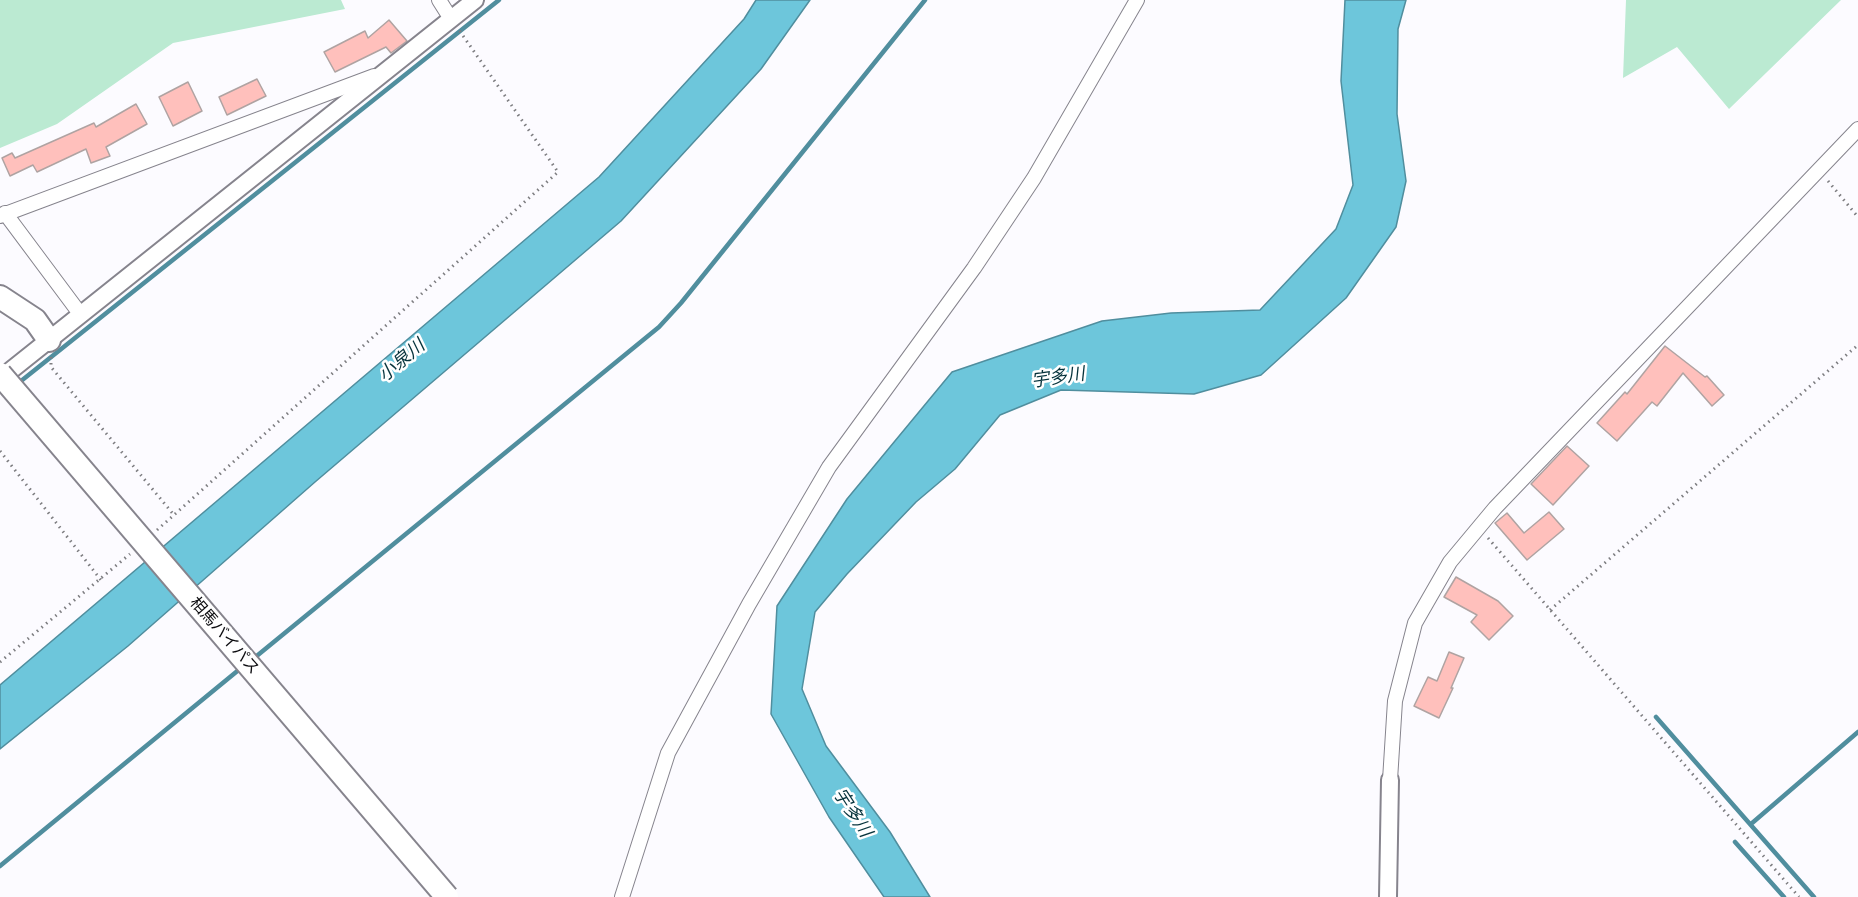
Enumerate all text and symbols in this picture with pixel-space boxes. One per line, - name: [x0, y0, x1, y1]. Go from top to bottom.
- water label: 小泉川: [374, 335, 430, 387]
- water label: 宇多川: [1030, 364, 1086, 392]
- street label: 相馬バイパス: [185, 593, 263, 679]
- water label: 宇多川: [828, 784, 876, 842]

